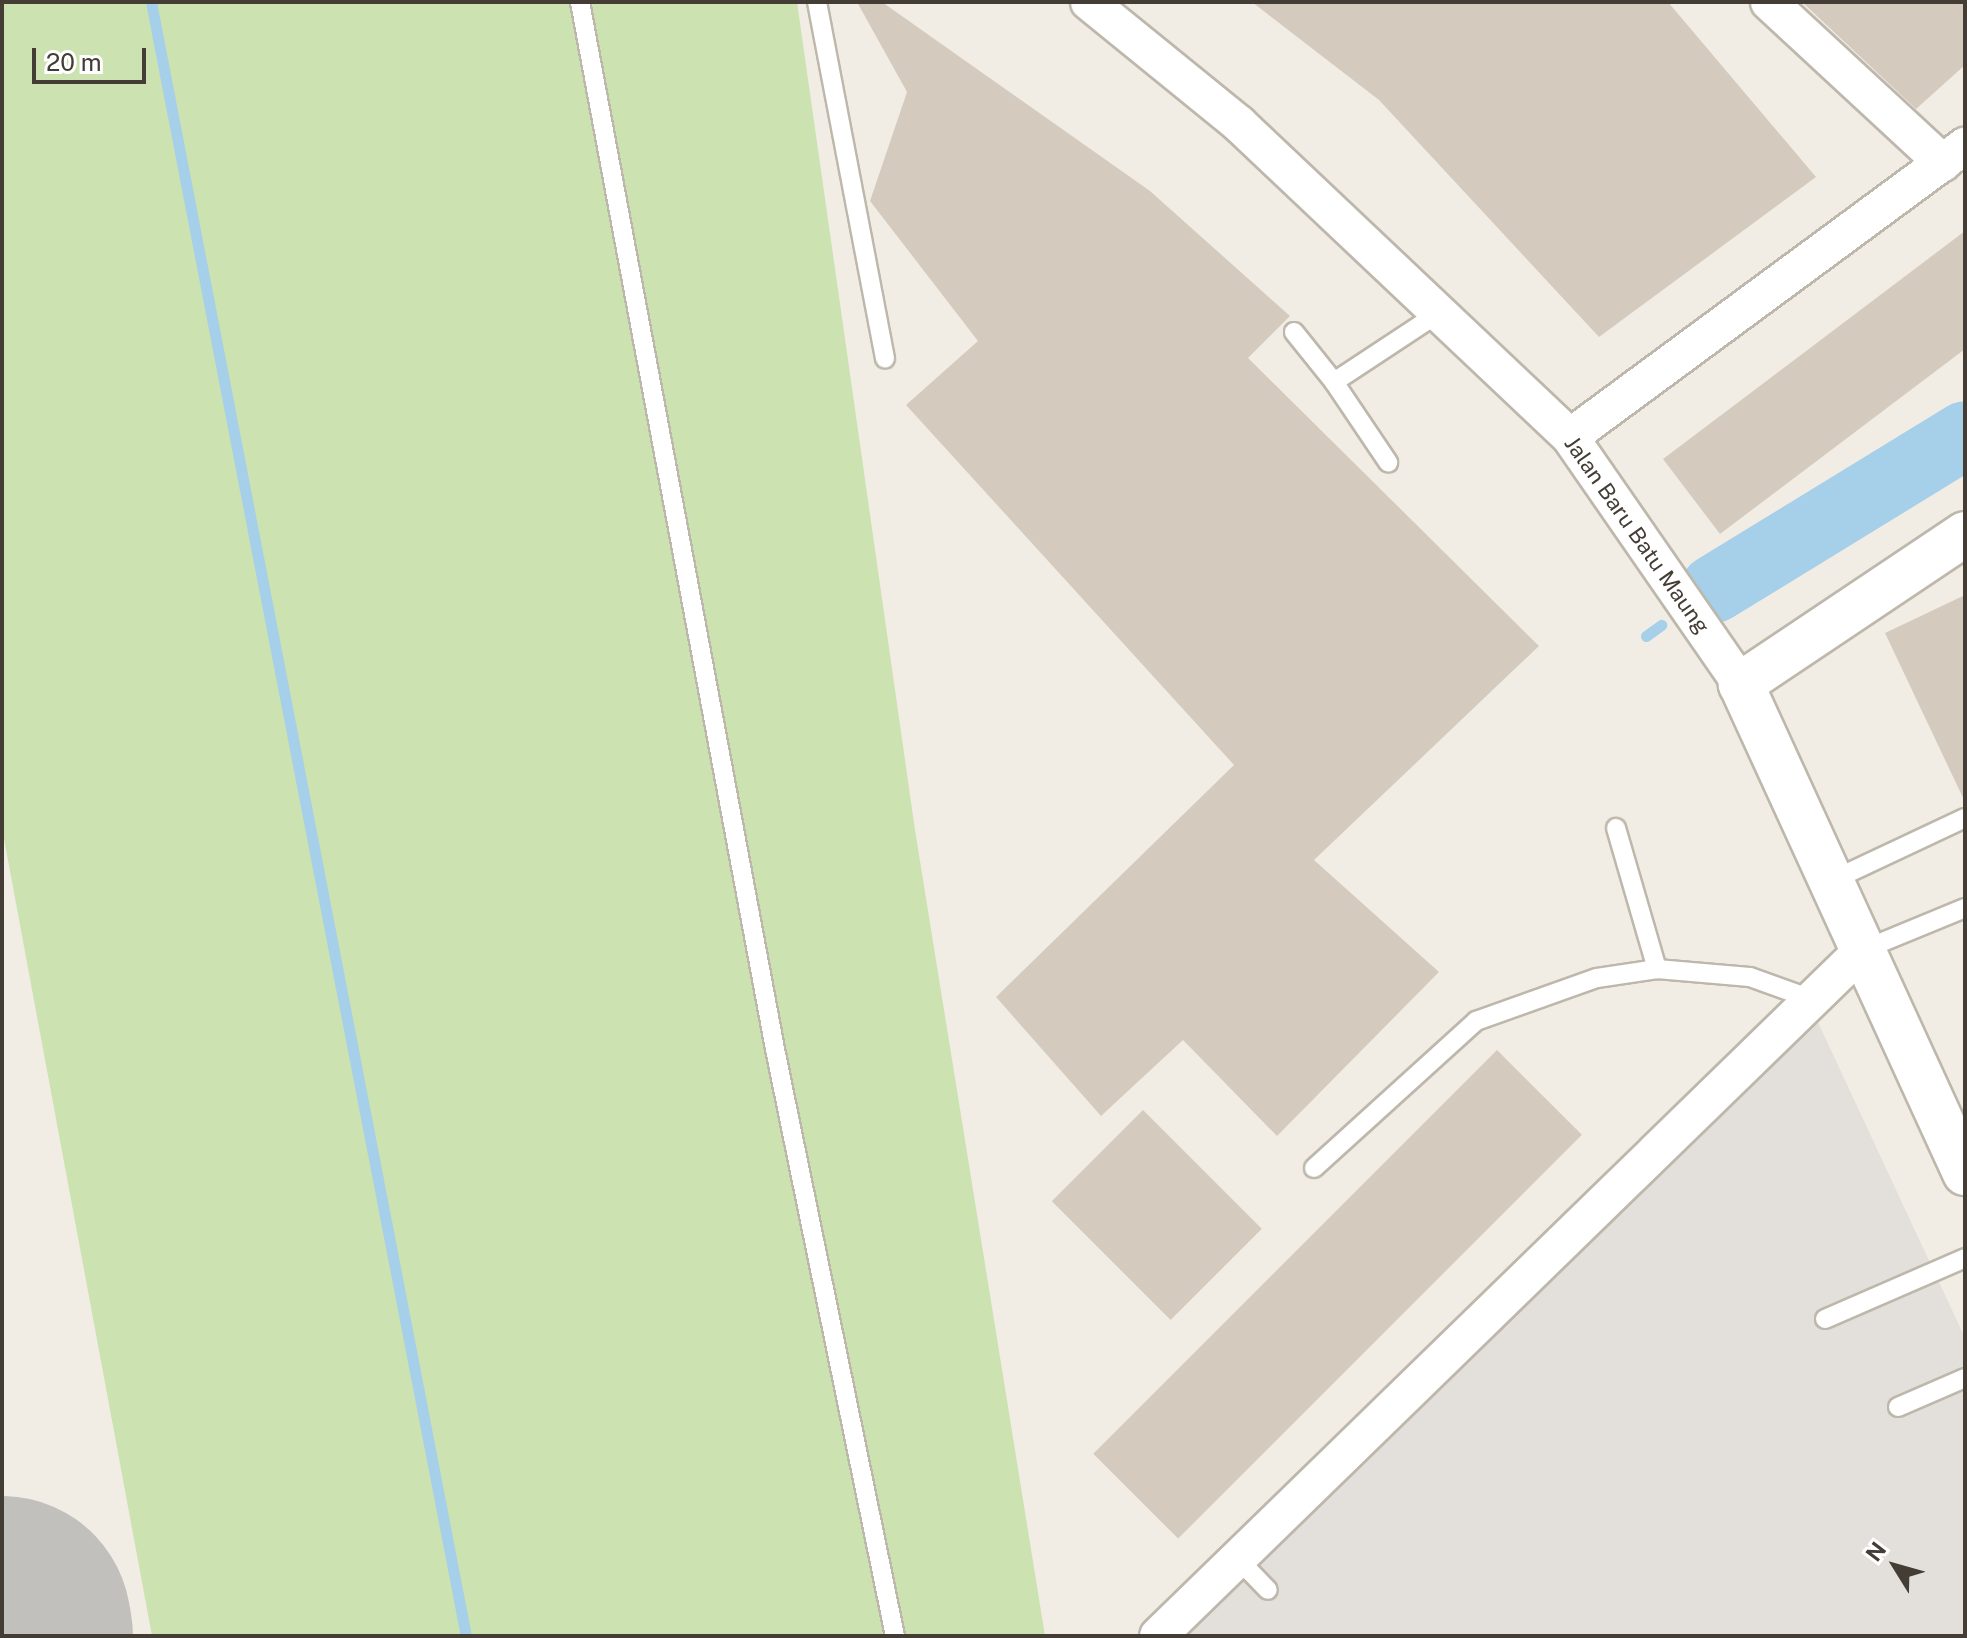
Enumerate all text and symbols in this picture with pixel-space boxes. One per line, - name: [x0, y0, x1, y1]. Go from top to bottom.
- scale bar: [36, 32, 150, 82]
- text: 20 m: [46, 48, 102, 76]
- street label: Jalan Baru Batu Maung: [1559, 431, 1715, 639]
- north arrow: [1855, 1526, 1935, 1606]
- text: N: [1860, 1537, 1891, 1566]

